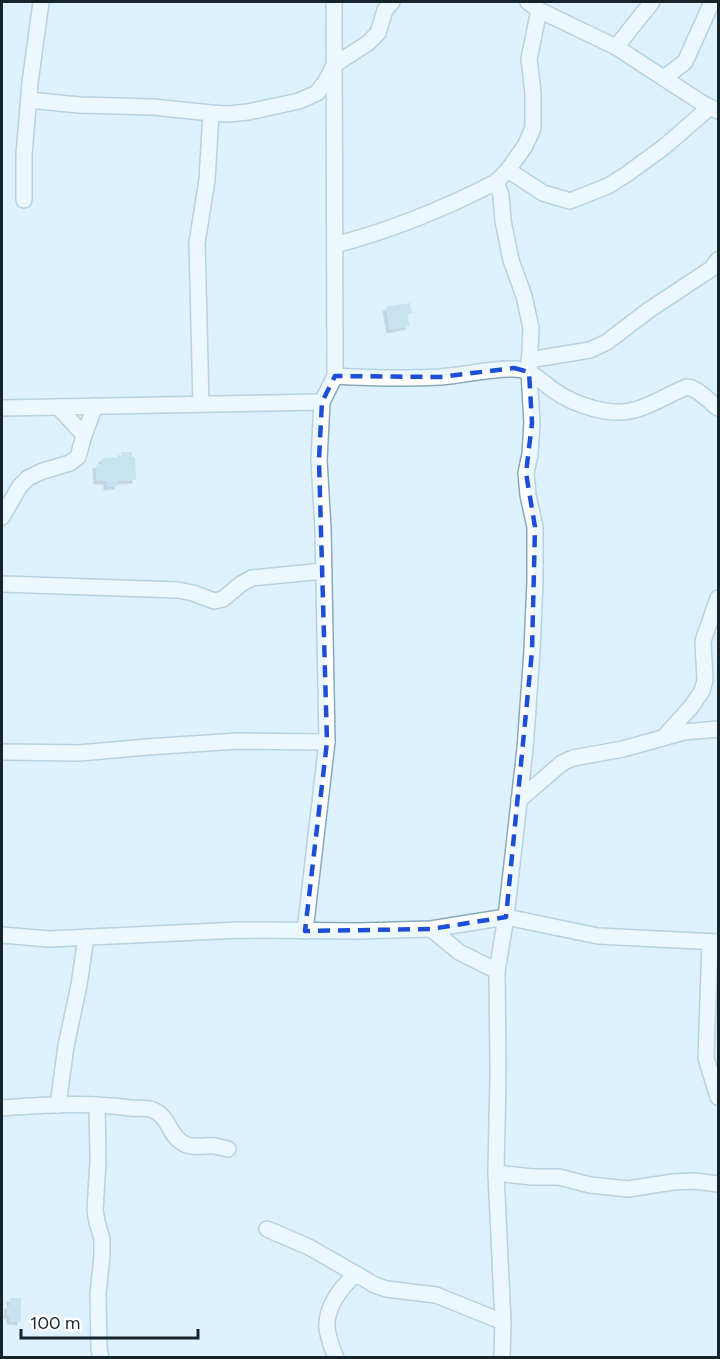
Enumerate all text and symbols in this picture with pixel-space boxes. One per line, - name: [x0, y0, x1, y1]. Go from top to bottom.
- scale bar: [21, 1302, 198, 1340]
- text: 100 m: [30, 1312, 80, 1334]

